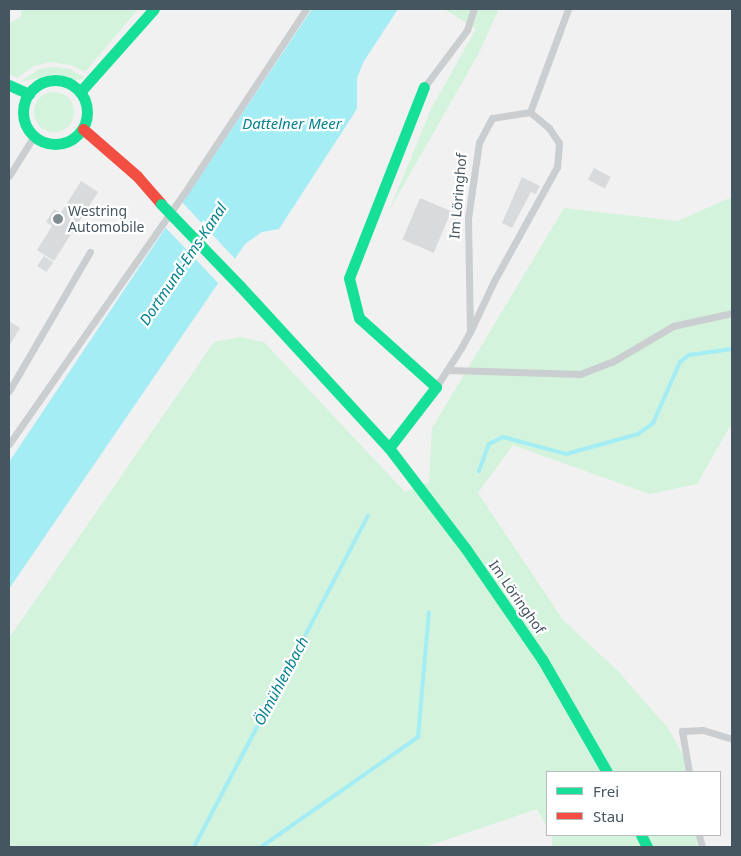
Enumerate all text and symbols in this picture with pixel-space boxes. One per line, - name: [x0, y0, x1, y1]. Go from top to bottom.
- water label: Dattelner Meer: [242, 115, 342, 133]
- street label: Im Löringhof: [446, 152, 470, 240]
- water label: Dortmund-Ems-Kanal: [135, 200, 231, 328]
- place label: Westring Automobile: [68, 203, 144, 236]
- marker: Westring Automobile: [52, 213, 64, 225]
- street label: Im Löringhof: [485, 557, 549, 637]
- water label: Ölmühlenbach: [250, 634, 312, 728]
- legend: [546, 771, 721, 836]
- text: Frei: [593, 781, 619, 801]
- text: Stau: [593, 806, 624, 826]

